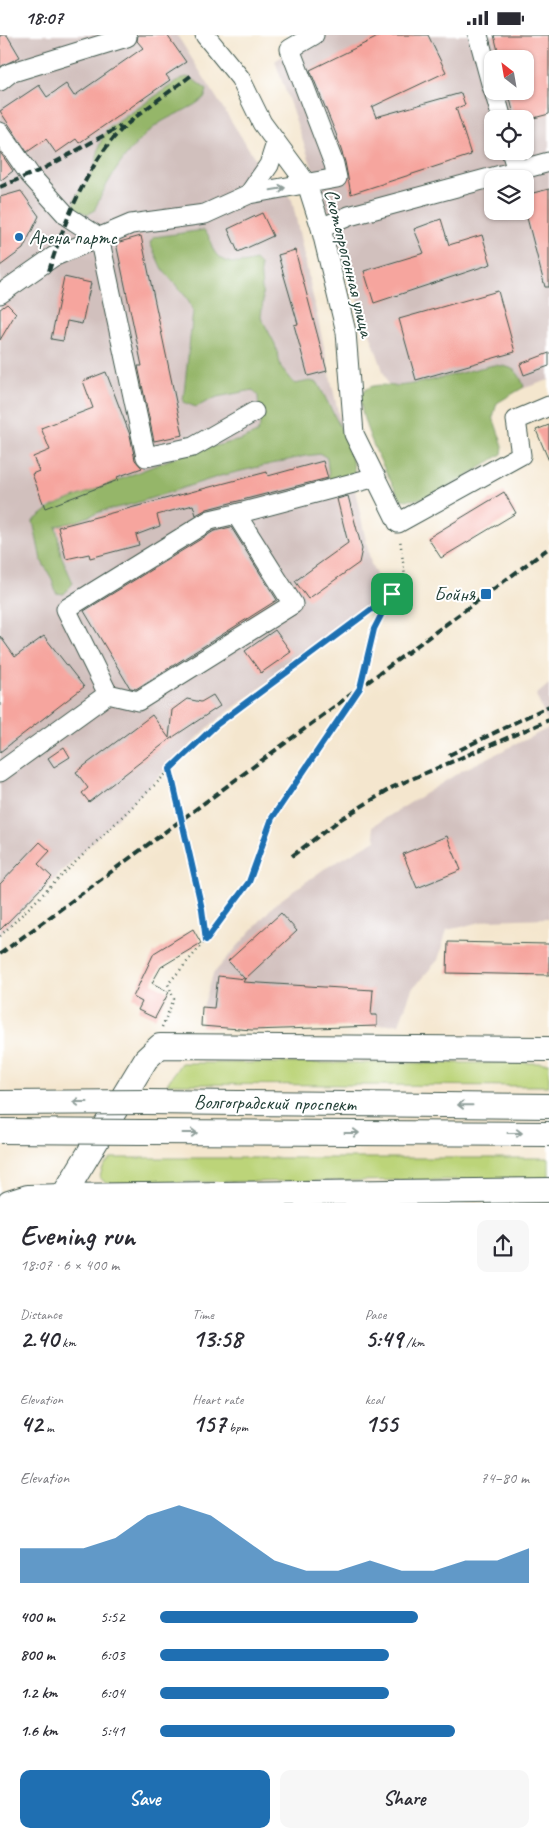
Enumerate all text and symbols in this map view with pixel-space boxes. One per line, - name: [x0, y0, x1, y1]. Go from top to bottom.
- text: 18:07: [25, 6, 63, 30]
- north arrow: [484, 50, 534, 100]
- map controls: [484, 50, 534, 220]
- button: locate: [484, 110, 534, 160]
- button: layers: [484, 170, 534, 220]
- one-way arrow: [270, 184, 286, 194]
- street label: Скотопрогонная улица: [319, 187, 380, 341]
- place label: Арена партс: [29, 225, 117, 250]
- marker: Арена партс: [13, 231, 25, 243]
- pin: [371, 573, 413, 615]
- icon: arrive: [378, 580, 406, 608]
- place label: Бойня: [434, 582, 476, 607]
- marker: Бойня: [479, 587, 493, 601]
- street label: Волгоградский проспект: [194, 1089, 357, 1117]
- one-way arrow: [72, 1097, 88, 1107]
- one-way arrow: [458, 1101, 474, 1110]
- one-way arrow: [182, 1128, 198, 1138]
- one-way arrow: [344, 1128, 360, 1138]
- one-way arrow: [507, 1129, 523, 1138]
- text: Evening run: [20, 1218, 135, 1253]
- button: share: [477, 1220, 529, 1272]
- text: 18:07 · 6 × 400 m: [20, 1255, 119, 1275]
- text: Distance: [20, 1306, 62, 1323]
- text: Time: [192, 1306, 214, 1323]
- text: Pace: [365, 1306, 386, 1323]
- text: 2.40: [20, 1323, 59, 1355]
- text: 13:58: [192, 1323, 242, 1355]
- text: 5:49: [365, 1323, 403, 1355]
- text: km: [59, 1334, 76, 1351]
- text: /km: [403, 1334, 424, 1351]
- text: Elevation: [20, 1391, 63, 1408]
- text: Heart rate: [192, 1391, 243, 1408]
- text: kcal: [365, 1391, 383, 1408]
- text: 42: [20, 1408, 43, 1440]
- text: 157: [192, 1408, 226, 1440]
- text: 155: [365, 1408, 398, 1440]
- text: m: [43, 1419, 54, 1436]
- text: bpm: [226, 1419, 248, 1436]
- text: Elevation: [20, 1468, 69, 1488]
- text: 74–80 m: [480, 1468, 529, 1488]
- text: 400 m: [20, 1607, 55, 1627]
- text: 5:52: [100, 1607, 125, 1627]
- text: 800 m: [20, 1645, 55, 1665]
- text: 6:03: [100, 1645, 125, 1665]
- text: 1.2 km: [20, 1683, 57, 1703]
- text: 6:04: [100, 1683, 125, 1703]
- text: 1.6 km: [20, 1721, 58, 1741]
- text: 5:41: [100, 1721, 125, 1741]
- button: Save: [20, 1770, 270, 1828]
- button: Share: [280, 1770, 529, 1828]

